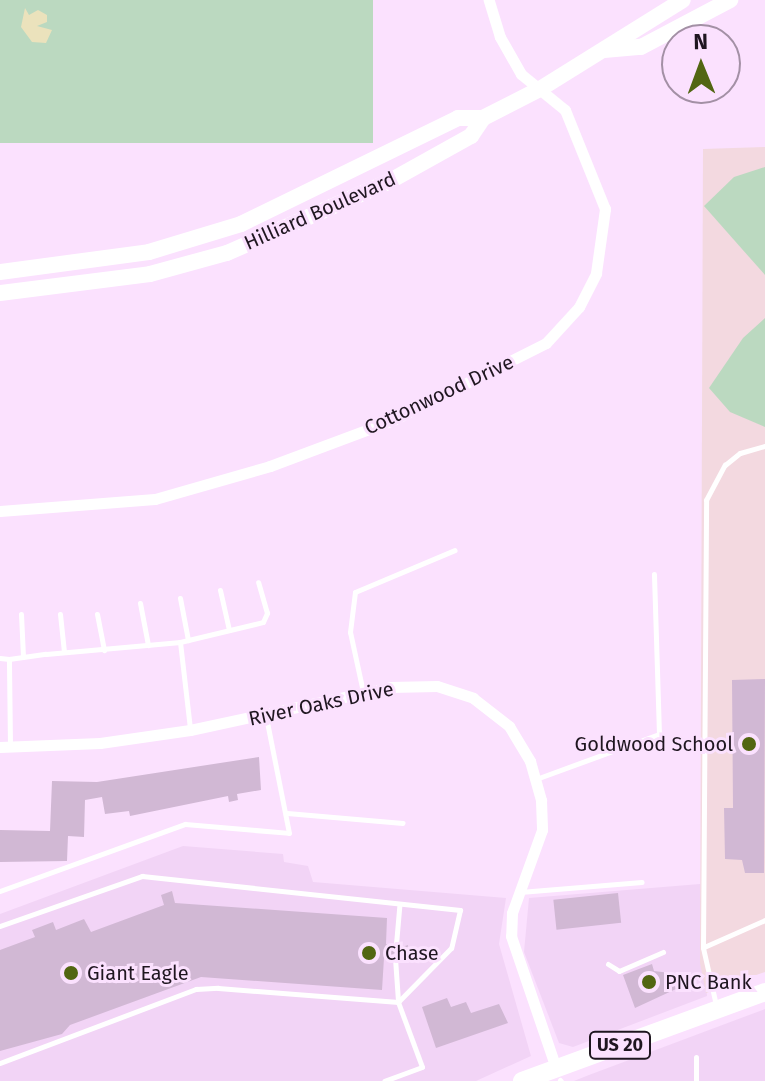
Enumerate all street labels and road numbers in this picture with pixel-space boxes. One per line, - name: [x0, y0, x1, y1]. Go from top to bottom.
- street label: Hilliard Boulevard: [240, 167, 400, 255]
- street label: Cottonwood Drive: [361, 350, 517, 440]
- street label: River Oaks Drive: [246, 677, 396, 731]
- road number: US 20: [588, 1031, 652, 1059]

